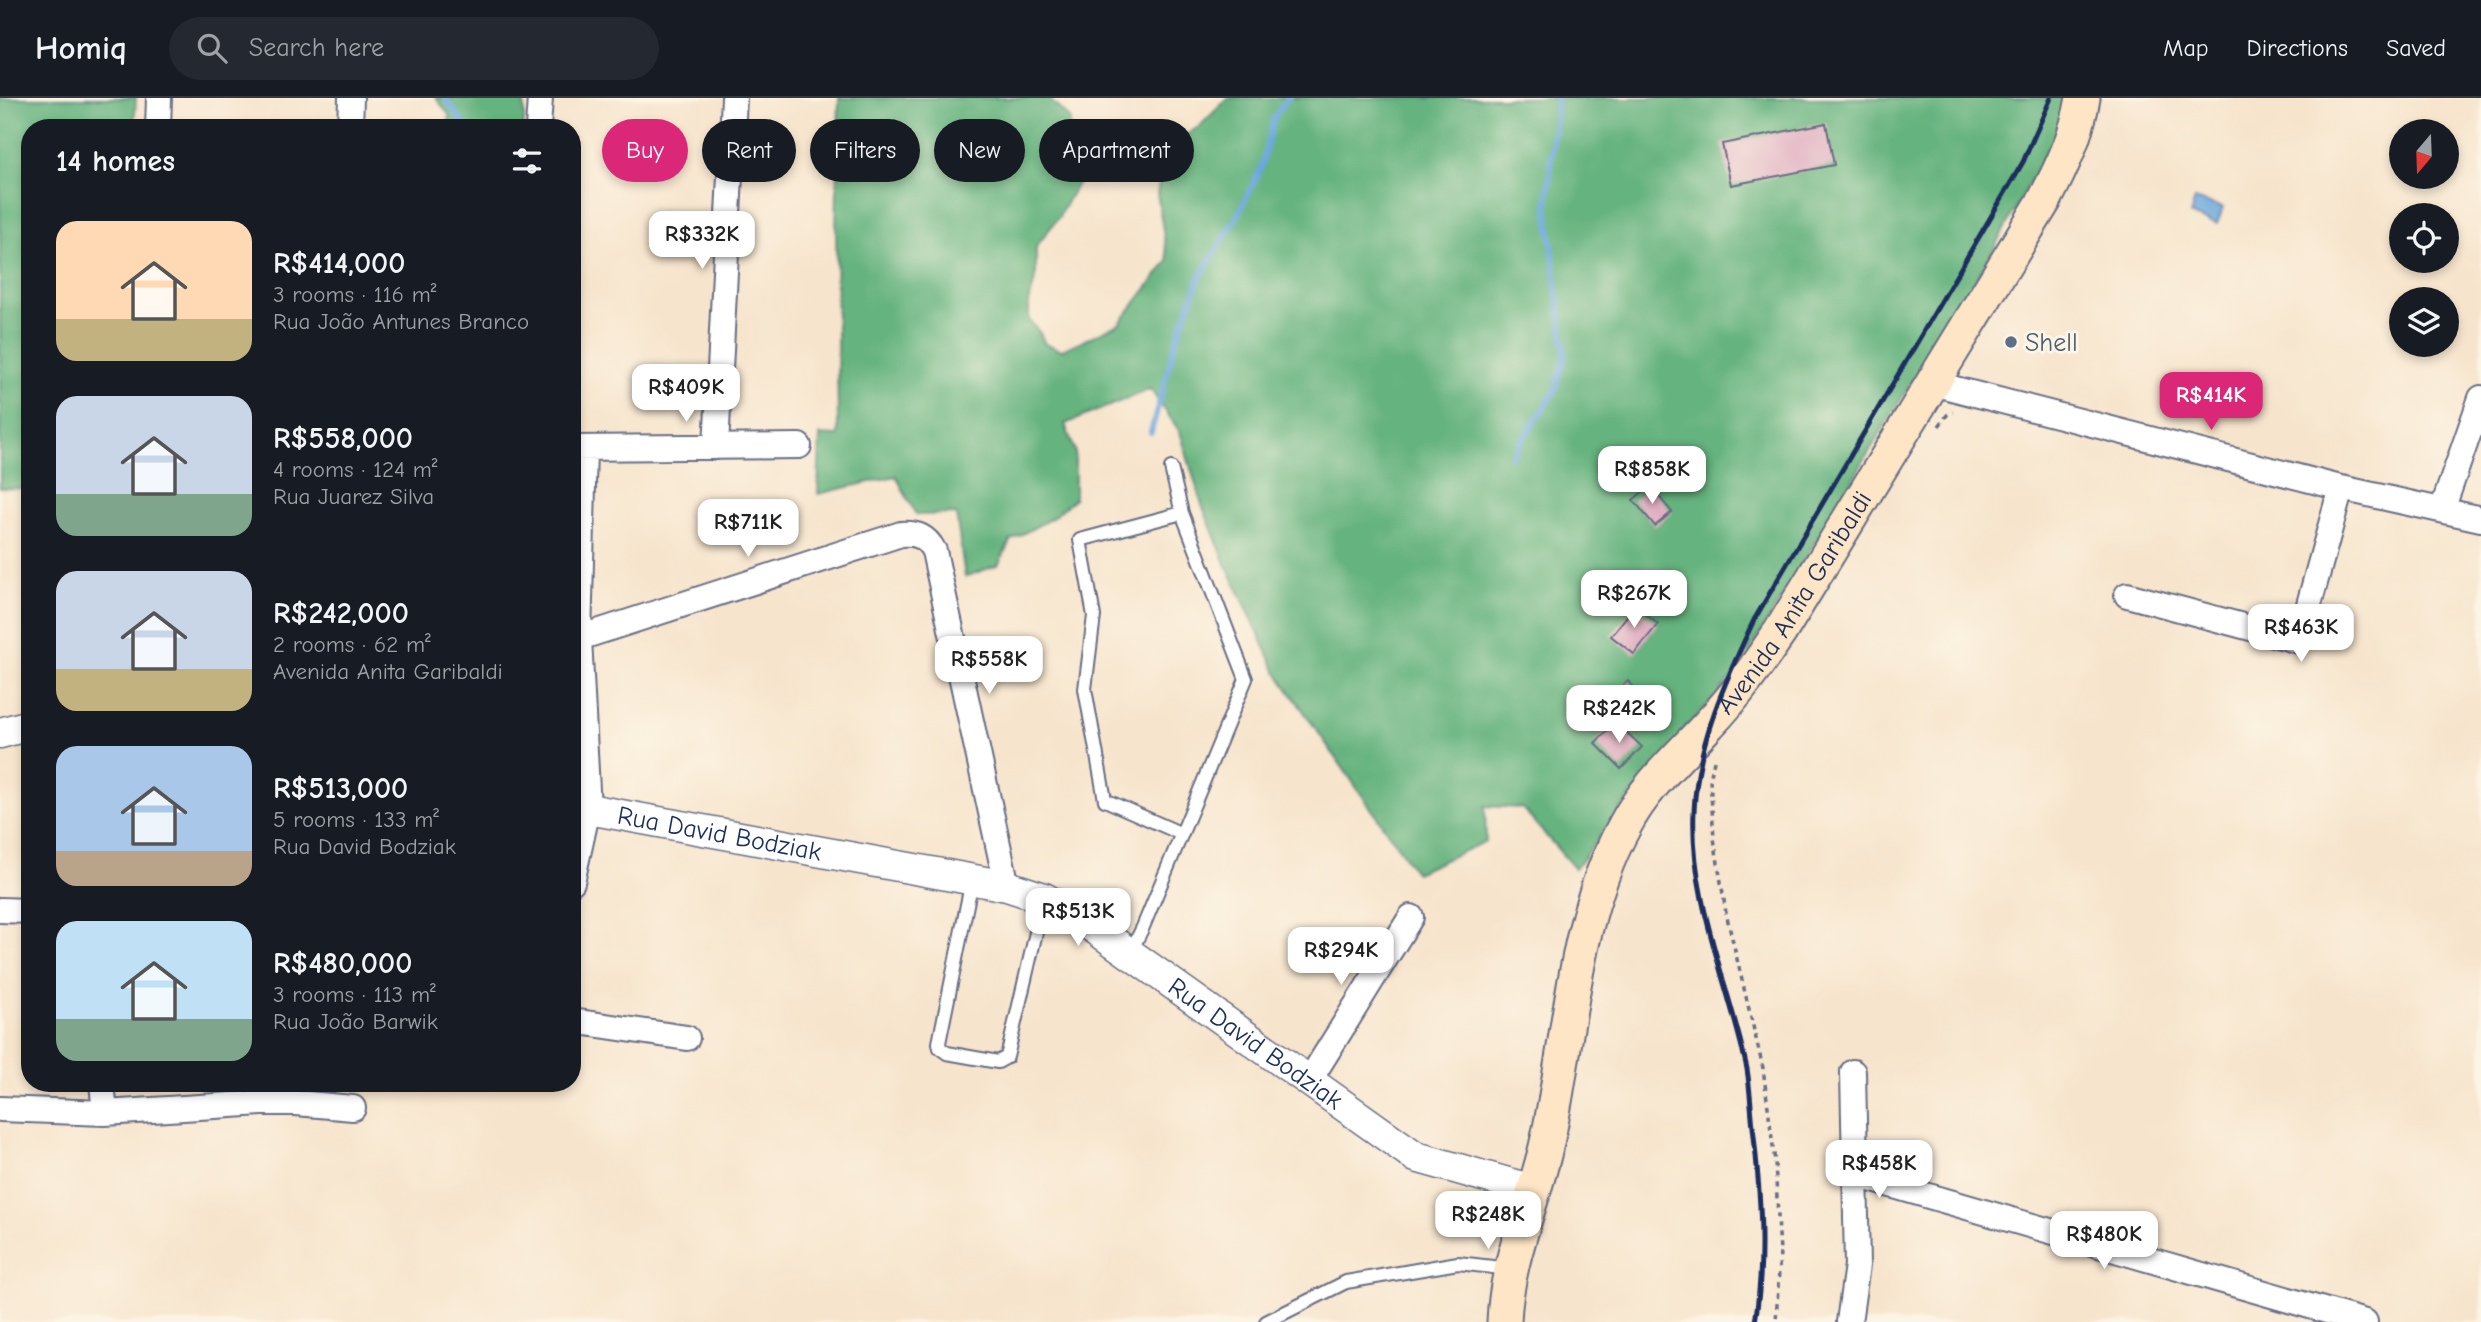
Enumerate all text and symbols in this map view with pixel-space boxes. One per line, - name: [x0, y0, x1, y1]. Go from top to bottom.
- search box: [169, 17, 659, 80]
- text: Homiq: [35, 29, 127, 67]
- icon: search: [193, 29, 231, 67]
- text: Search here: [249, 33, 384, 63]
- text: Map: [2163, 34, 2209, 62]
- text: Directions: [2247, 34, 2348, 62]
- text: Saved: [2386, 34, 2446, 62]
- chip: Buy: [602, 119, 688, 182]
- chip: Rent: [702, 119, 796, 182]
- chip: Filters: [810, 119, 920, 182]
- chip: New: [934, 119, 1025, 182]
- chip: Apartment: [1039, 119, 1194, 182]
- north arrow: [2389, 119, 2459, 189]
- map controls: [2389, 119, 2459, 357]
- icon: filters: [508, 142, 546, 180]
- text: 14 homes: [56, 144, 175, 179]
- button: locate: [2389, 203, 2459, 273]
- pin: R$332K: [645, 212, 759, 271]
- text: R$332K: [665, 220, 739, 247]
- text: R$414,000: [273, 246, 405, 281]
- icon: home: [112, 249, 196, 333]
- text: 3 rooms · 116 m²: [273, 281, 437, 308]
- button: layers: [2389, 287, 2459, 357]
- text: Rua João Antunes Branco: [273, 308, 529, 335]
- place label: Shell: [2025, 328, 2078, 358]
- marker: Shell: [2003, 334, 2019, 350]
- pin: R$409K: [629, 364, 743, 424]
- pin: R$414K: [2154, 372, 2268, 432]
- text: R$409K: [648, 373, 724, 400]
- text: R$414K: [2176, 381, 2246, 408]
- text: R$558,000: [273, 421, 413, 456]
- icon: home: [112, 424, 196, 508]
- pin: R$858K: [1595, 446, 1709, 506]
- text: R$858K: [1614, 455, 1690, 482]
- text: 4 rooms · 124 m²: [273, 456, 437, 483]
- text: Rua Juarez Silva: [273, 483, 434, 510]
- street label: Avenida Anita Garibaldi: [1711, 486, 1878, 721]
- pin: R$711K: [691, 500, 805, 559]
- text: R$711K: [714, 508, 782, 535]
- pin: R$267K: [1577, 570, 1691, 630]
- text: R$267K: [1597, 579, 1671, 606]
- text: R$242,000: [273, 596, 409, 631]
- icon: home: [112, 599, 196, 683]
- pin: R$463K: [2244, 604, 2358, 664]
- text: R$463K: [2264, 613, 2338, 640]
- text: 2 rooms · 62 m²: [273, 631, 431, 658]
- pin: R$558K: [932, 636, 1046, 696]
- text: R$558K: [951, 645, 1027, 672]
- text: Avenida Anita Garibaldi: [273, 658, 503, 685]
- pin: R$242K: [1562, 686, 1676, 745]
- text: R$242K: [1582, 694, 1656, 721]
- text: R$513,000: [273, 771, 408, 806]
- icon: home: [112, 774, 196, 858]
- street label: Rua David Bodziak: [615, 801, 824, 868]
- text: 5 rooms · 133 m²: [273, 806, 439, 833]
- text: Rua David Bodziak: [273, 833, 456, 860]
- pin: R$513K: [1021, 888, 1135, 948]
- text: R$513K: [1042, 897, 1114, 924]
- pin: R$294K: [1284, 928, 1398, 987]
- text: R$294K: [1304, 936, 1378, 963]
- text: R$480,000: [273, 946, 412, 981]
- icon: home: [112, 949, 196, 1033]
- street label: Rua David Bodziak: [1162, 972, 1348, 1116]
- text: 3 rooms · 113 m²: [273, 981, 436, 1008]
- text: Rua João Barwik: [273, 1008, 438, 1035]
- pin: R$458K: [1822, 1140, 1936, 1200]
- text: R$458K: [1842, 1149, 1916, 1176]
- pin: R$248K: [1431, 1192, 1545, 1251]
- text: R$248K: [1451, 1200, 1525, 1227]
- pin: R$480K: [2047, 1212, 2161, 1271]
- text: R$480K: [2066, 1220, 2142, 1247]

